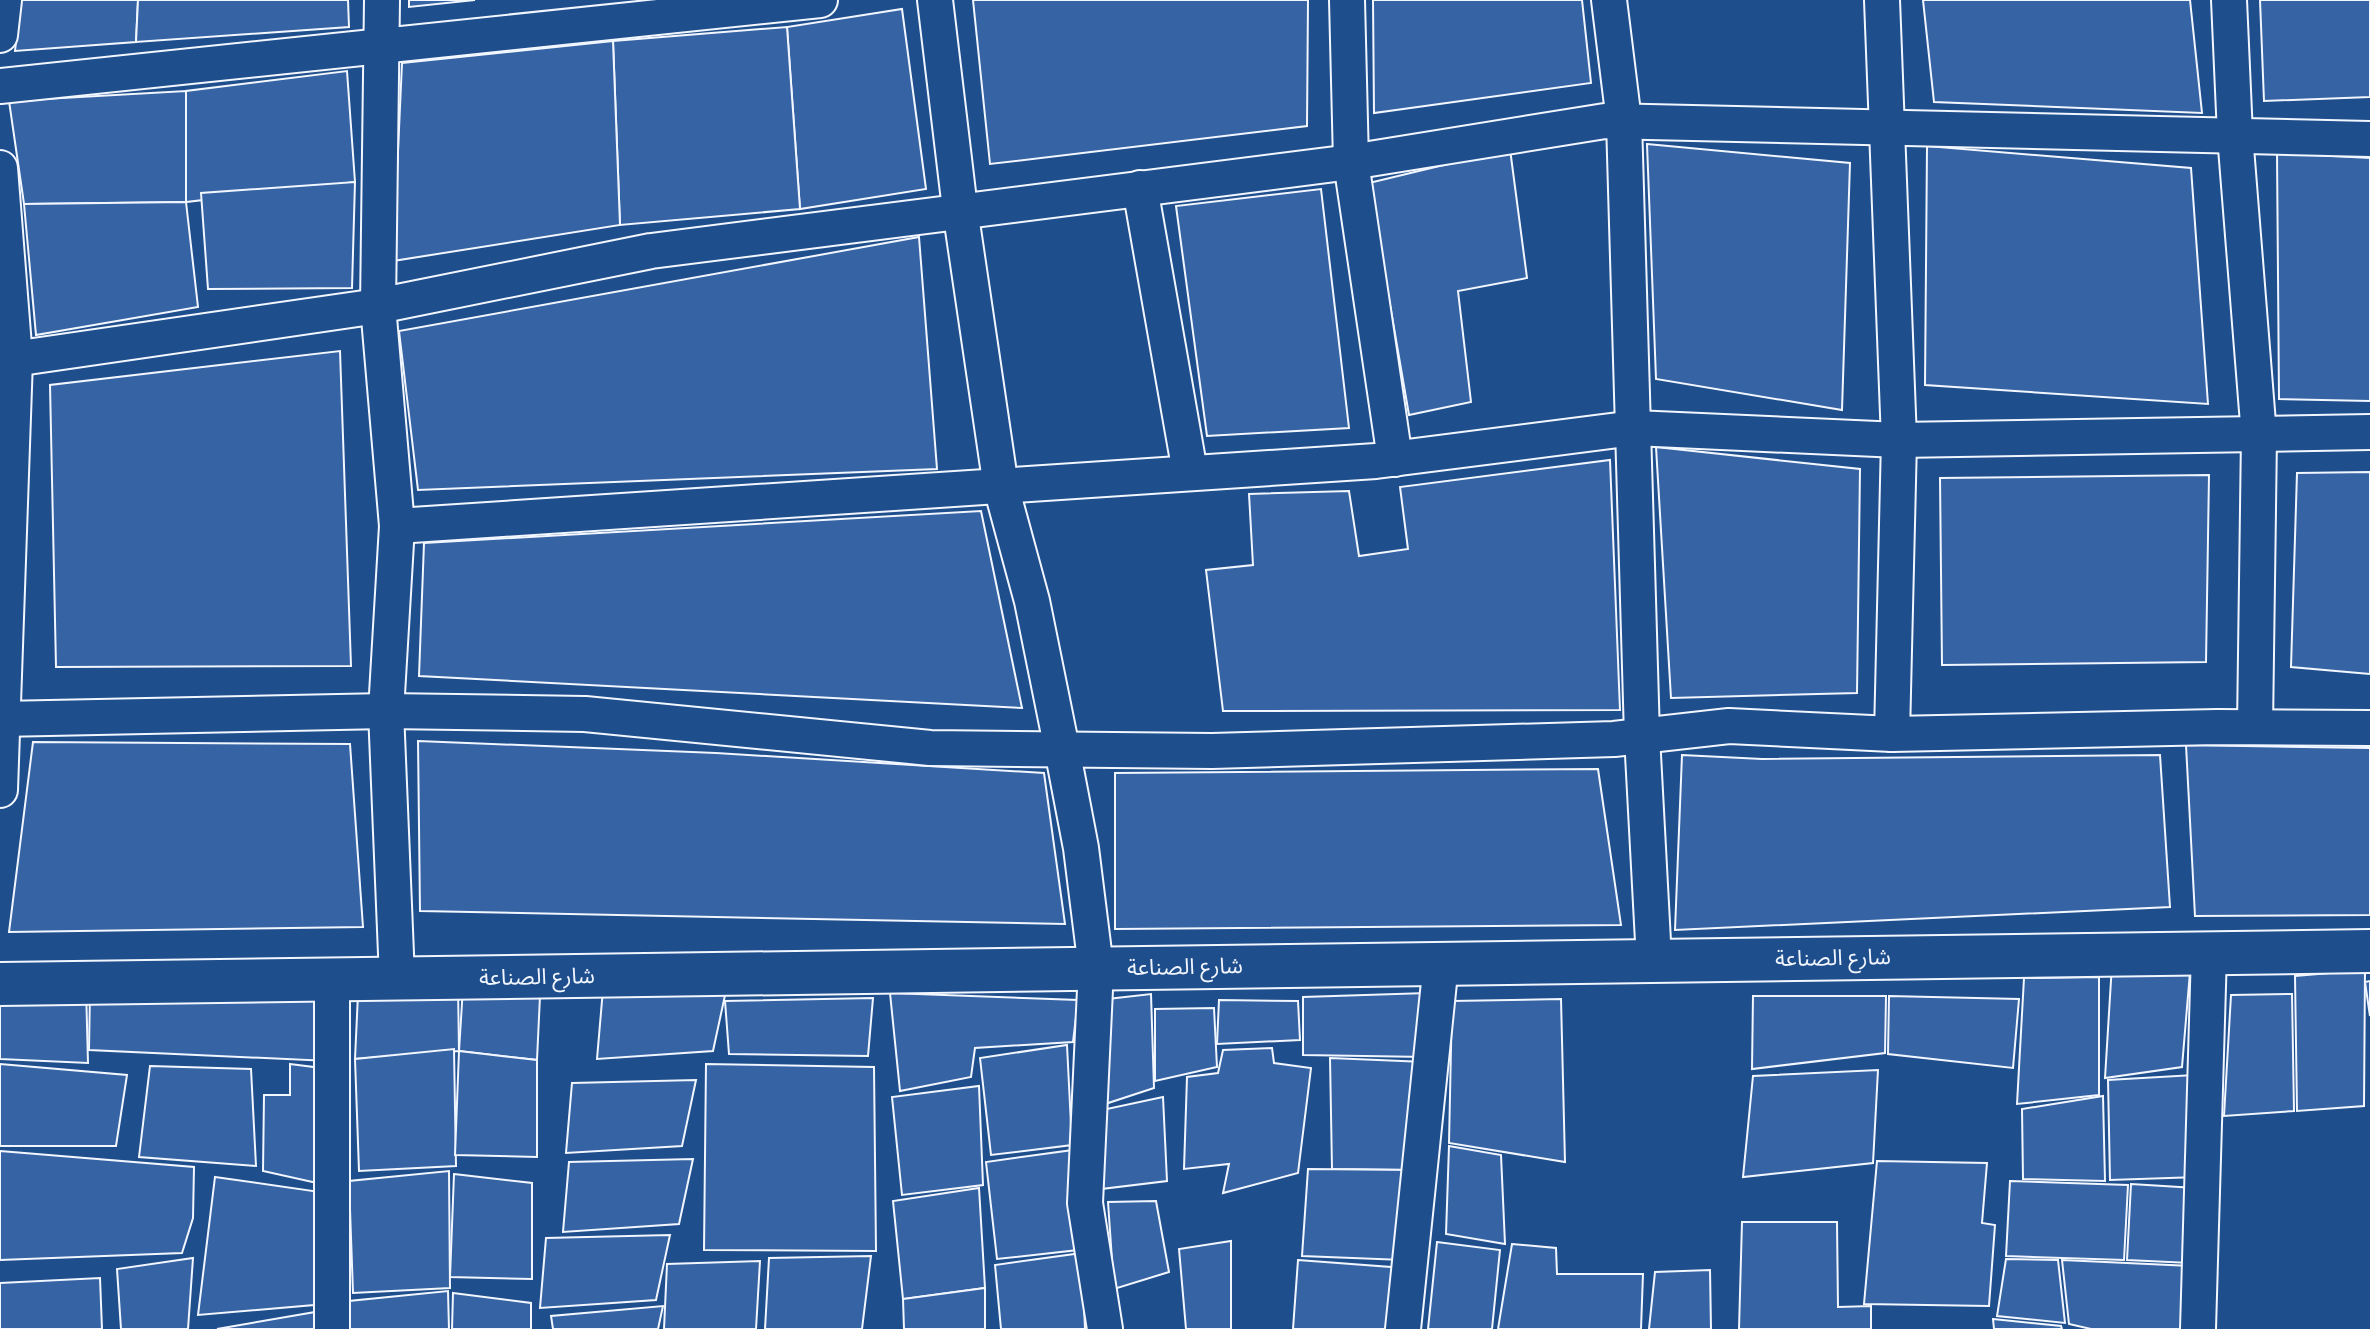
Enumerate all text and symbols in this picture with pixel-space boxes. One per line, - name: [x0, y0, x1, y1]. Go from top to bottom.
- street label: شارع الصناعة: [1775, 944, 1891, 975]
- street label: شارع الصناعة: [1127, 953, 1243, 984]
- street label: شارع الصناعة: [479, 963, 595, 994]

